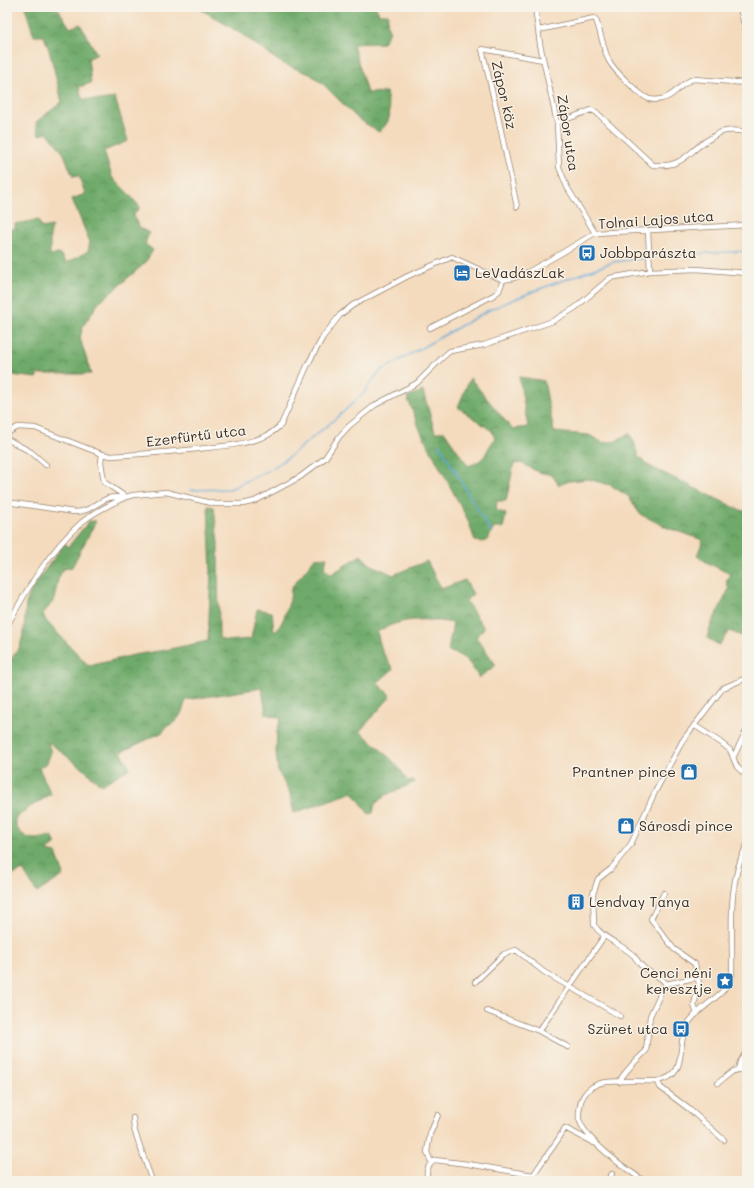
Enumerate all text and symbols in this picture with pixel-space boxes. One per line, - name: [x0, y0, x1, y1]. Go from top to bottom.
- street label: Zápor köz: [487, 59, 522, 131]
- street label: Zápor utca: [553, 93, 584, 173]
- street label: Tolnai Lajos utca: [597, 206, 714, 233]
- bus stop icon: Jobbparászta: [577, 243, 597, 263]
- place label: Jobbparászta: [600, 243, 696, 262]
- hotel icon: LeVadászLak: [452, 263, 472, 283]
- place label: LeVadászLak: [475, 263, 564, 282]
- street label: Ezerfürtű utca: [145, 420, 247, 451]
- place label: Prantner pince: [572, 762, 676, 781]
- shop icon: Prantner pince: [679, 762, 699, 782]
- shop icon: Sárosdi pince: [616, 816, 636, 836]
- place label: Sárosdi pince: [639, 816, 733, 835]
- building icon: Lendvay Tanya: [566, 892, 586, 912]
- place label: Lendvay Tanya: [589, 892, 690, 911]
- place label: Cenci néni keresztje: [640, 963, 712, 998]
- place icon: Cenci néni keresztje: [715, 971, 735, 991]
- place label: Szüret utca: [588, 1019, 668, 1038]
- bus stop icon: Szüret utca: [671, 1019, 691, 1039]

